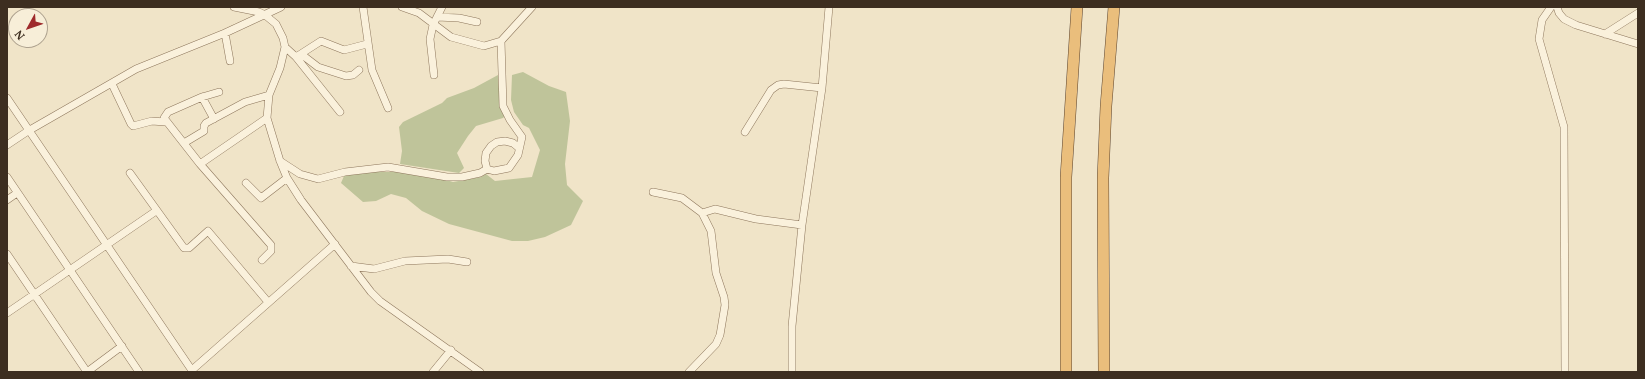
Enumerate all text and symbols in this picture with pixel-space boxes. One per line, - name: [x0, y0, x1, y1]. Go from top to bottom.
- north arrow: [8, 8, 48, 48]
- text: N: [12, 27, 28, 43]

